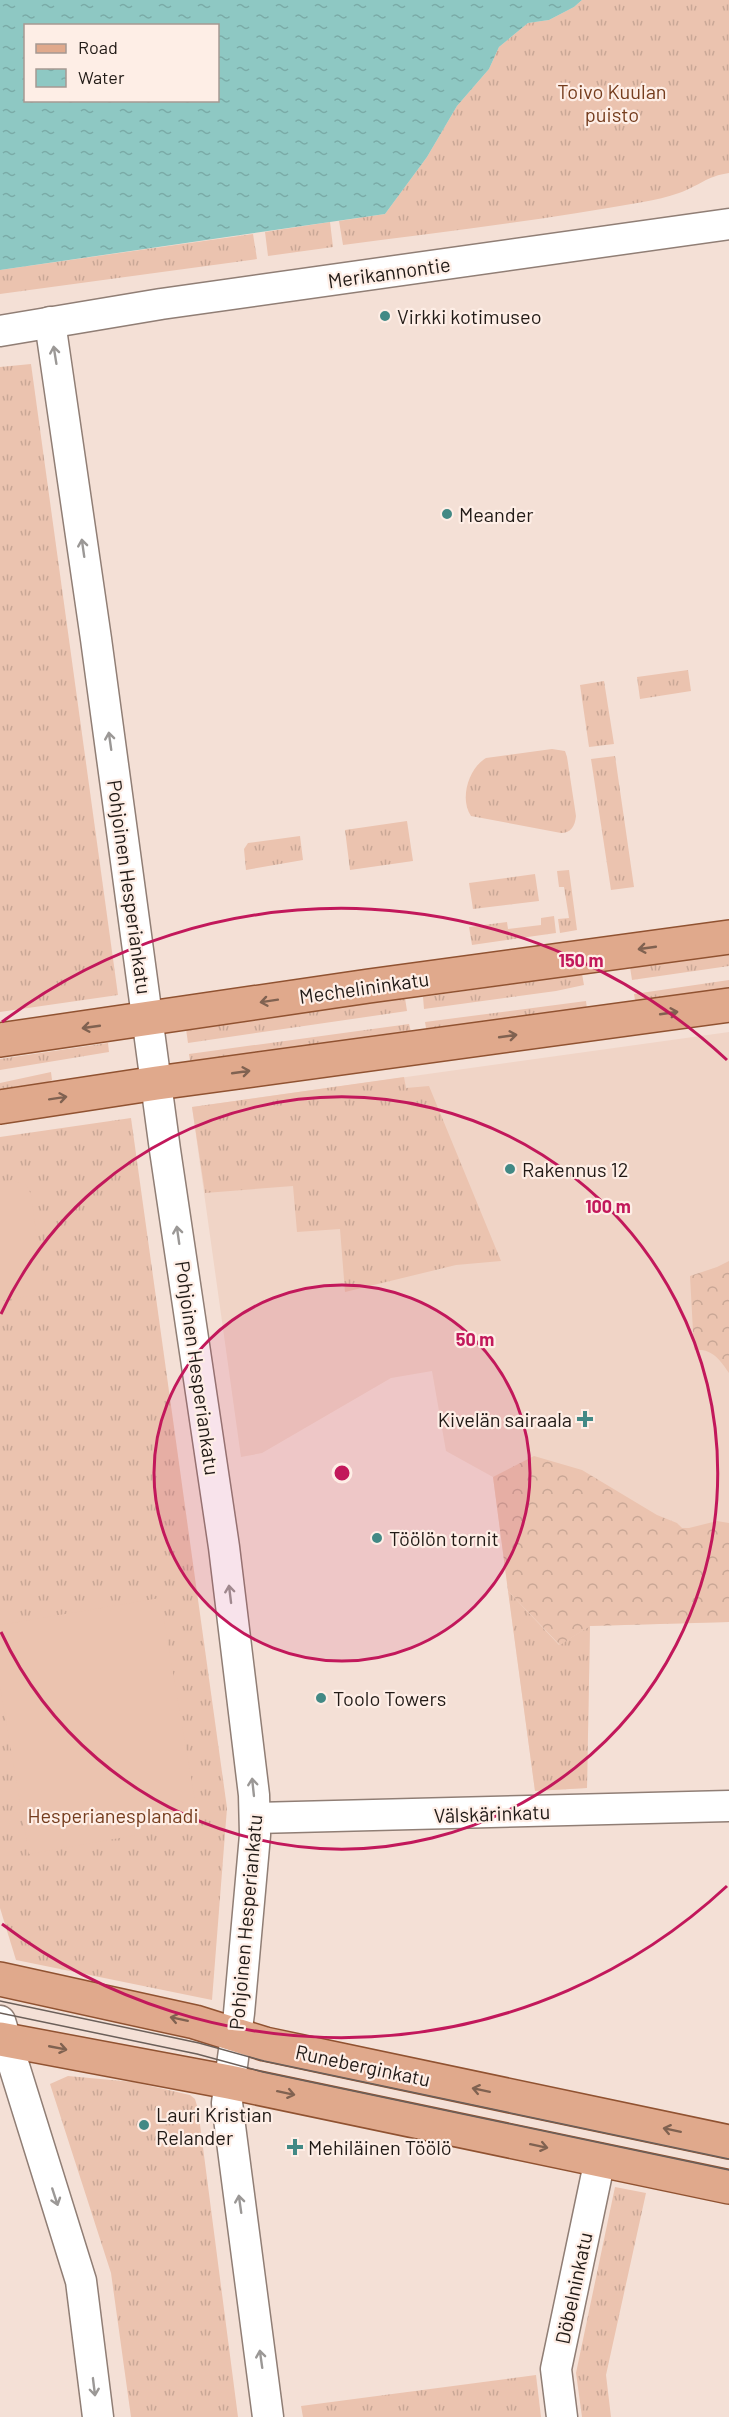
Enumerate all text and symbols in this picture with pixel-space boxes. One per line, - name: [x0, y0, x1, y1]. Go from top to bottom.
- legend: [24, 24, 219, 102]
- text: Road: [78, 36, 118, 58]
- text: Water: [78, 66, 125, 88]
- park label: Toivo Kuulan puisto: [557, 79, 667, 126]
- street label: Merikannontie: [326, 252, 452, 292]
- place label: Virkki kotimuseo: [397, 304, 542, 328]
- marker: Virkki kotimuseo: [378, 309, 392, 323]
- one-way arrow: [49, 345, 60, 365]
- place label: Meander: [459, 502, 534, 526]
- marker: Meander: [440, 507, 454, 521]
- one-way arrow: [78, 538, 89, 558]
- one-way arrow: [105, 731, 116, 751]
- street label: Pohjoinen Hesperiankatu: [103, 778, 157, 996]
- one-way arrow: [637, 943, 657, 954]
- text: 150 m: [559, 949, 603, 971]
- street label: Mechelininkatu: [297, 966, 431, 1008]
- one-way arrow: [260, 995, 280, 1006]
- one-way arrow: [659, 1008, 679, 1019]
- one-way arrow: [81, 1022, 101, 1033]
- one-way arrow: [498, 1030, 517, 1041]
- one-way arrow: [231, 1066, 251, 1077]
- one-way arrow: [47, 1092, 67, 1103]
- place label: Rakennus 12: [522, 1157, 628, 1181]
- marker: Rakennus 12: [503, 1162, 517, 1176]
- text: 100 m: [585, 1195, 631, 1217]
- one-way arrow: [173, 1225, 184, 1245]
- street label: Pohjoinen Hesperiankatu: [171, 1259, 225, 1477]
- text: 50 m: [456, 1328, 494, 1350]
- place label: Kivelän sairaala: [438, 1407, 572, 1431]
- marker: Kivelän sairaala: [576, 1410, 594, 1428]
- centre of rings: [332, 1463, 352, 1483]
- place label: Töölön tornit: [389, 1526, 499, 1550]
- marker: Töölön tornit: [370, 1531, 384, 1545]
- one-way arrow: [224, 1584, 235, 1604]
- place label: Toolo Towers: [333, 1686, 446, 1710]
- marker: Toolo Towers: [314, 1691, 328, 1705]
- one-way arrow: [247, 1778, 258, 1798]
- street label: Välskärinkatu: [433, 1799, 551, 1827]
- park label: Hesperianesplanadi: [28, 1803, 198, 1827]
- street label: Pohjoinen Hesperiankatu: [224, 1813, 266, 2031]
- one-way arrow: [170, 2013, 189, 2024]
- street label: Runeberginkatu: [293, 2039, 433, 2091]
- one-way arrow: [47, 2043, 67, 2054]
- one-way arrow: [472, 2083, 491, 2095]
- one-way arrow: [277, 2088, 296, 2100]
- place label: Lauri Kristian Relander: [156, 2102, 272, 2149]
- marker: Lauri Kristian Relander: [137, 2118, 151, 2132]
- one-way arrow: [663, 2124, 682, 2135]
- place label: Mehiläinen Töölö: [308, 2135, 452, 2159]
- marker: Mehiläinen Töölö: [286, 2138, 304, 2156]
- one-way arrow: [529, 2141, 548, 2152]
- one-way arrow: [50, 2187, 61, 2206]
- one-way arrow: [234, 2194, 245, 2214]
- street label: Döbelninkatu: [549, 2230, 597, 2346]
- one-way arrow: [255, 2350, 266, 2369]
- one-way arrow: [89, 2376, 100, 2396]

